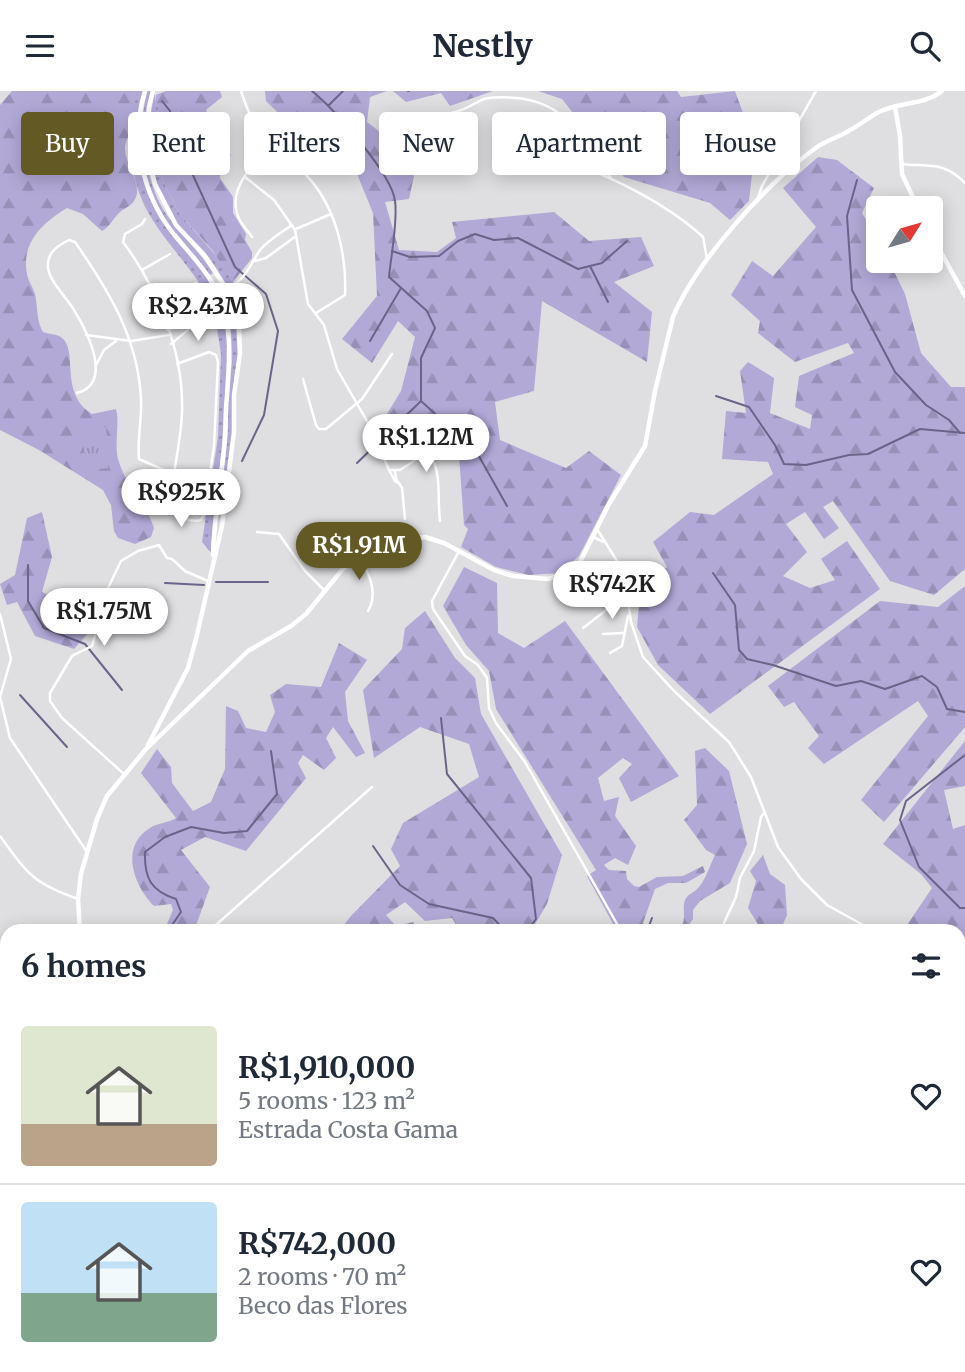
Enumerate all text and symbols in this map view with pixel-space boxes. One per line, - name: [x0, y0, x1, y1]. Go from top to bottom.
- text: Nestly: [432, 26, 533, 66]
- icon: menu: [21, 27, 59, 65]
- icon: search: [906, 27, 944, 65]
- chip: Buy: [21, 112, 114, 175]
- chip: Rent: [128, 112, 230, 175]
- chip: Filters: [244, 112, 365, 175]
- chip: New: [379, 112, 478, 175]
- chip: Apartment: [492, 112, 666, 175]
- chip: House: [680, 112, 800, 175]
- north arrow: [866, 196, 943, 273]
- map controls: [866, 196, 943, 273]
- pin: R$2.43M: [133, 283, 263, 343]
- text: R$2.43M: [148, 291, 248, 320]
- pin: R$1.12M: [361, 415, 491, 474]
- text: R$1.12M: [378, 422, 474, 451]
- pin: R$925K: [124, 469, 238, 529]
- text: R$925K: [137, 477, 225, 506]
- pin: R$1.91M: [294, 523, 424, 582]
- text: R$1.91M: [312, 530, 406, 559]
- pin: R$742K: [555, 561, 669, 621]
- text: R$742K: [569, 569, 655, 598]
- pin: R$1.75M: [39, 589, 169, 648]
- text: R$1.75M: [56, 596, 152, 625]
- text: 6 homes: [21, 947, 146, 985]
- icon: filters: [907, 947, 945, 985]
- text: R$1,910,000: [238, 1048, 415, 1086]
- icon: home: [77, 1054, 161, 1138]
- icon: heart: [907, 1077, 945, 1115]
- text: 5 rooms · 123 m²: [238, 1086, 415, 1115]
- text: Estrada Costa Gama: [238, 1115, 458, 1144]
- text: R$742,000: [238, 1224, 396, 1262]
- icon: home: [77, 1230, 161, 1314]
- icon: heart: [907, 1253, 945, 1291]
- text: 2 rooms · 70 m²: [238, 1262, 406, 1291]
- text: Beco das Flores: [238, 1291, 408, 1320]

